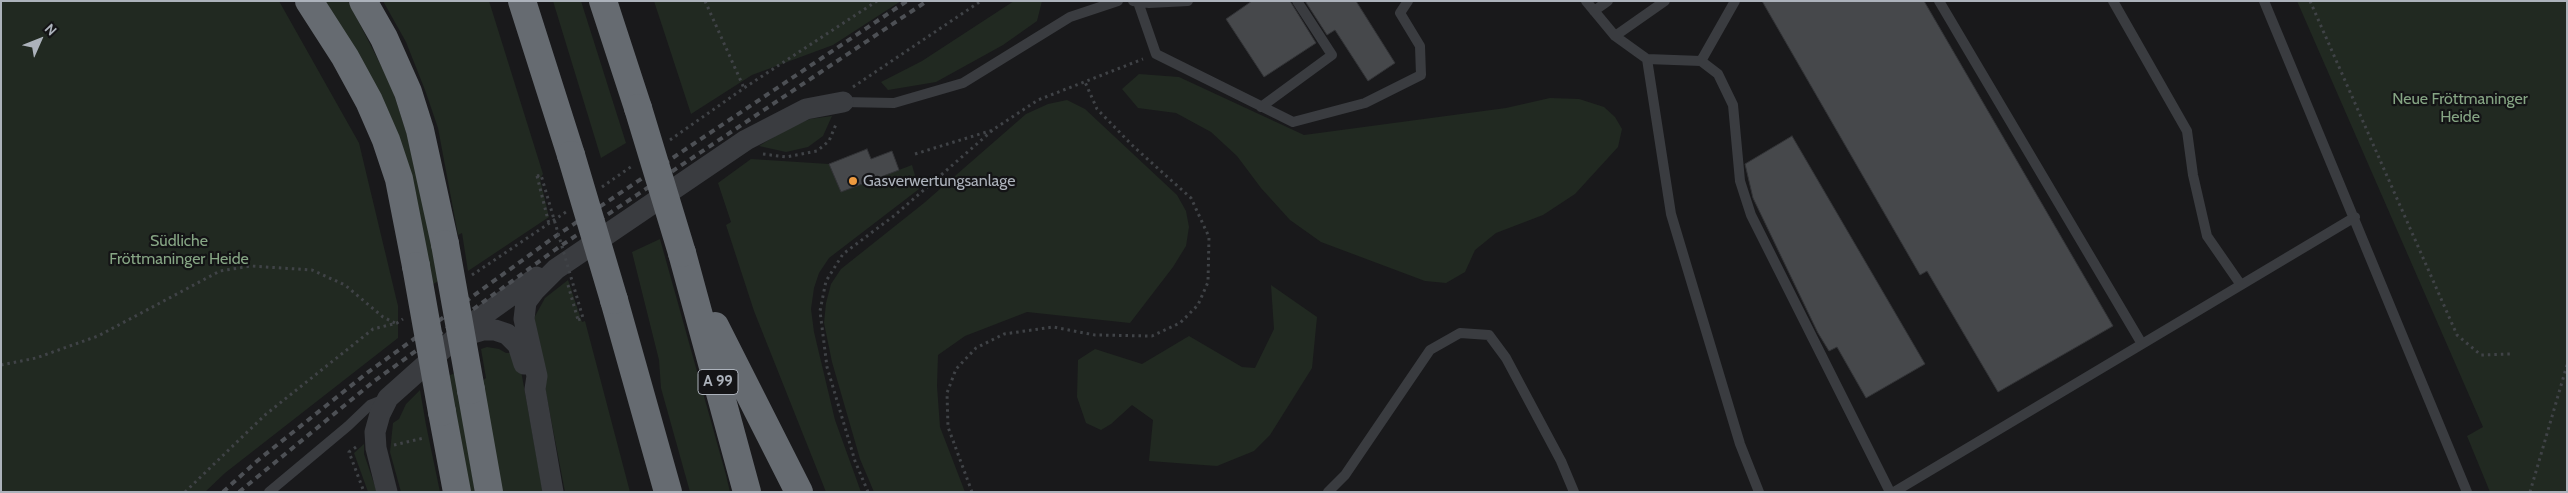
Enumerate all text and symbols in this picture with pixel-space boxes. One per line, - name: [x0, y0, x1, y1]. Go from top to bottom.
- north arrow: [15, 15, 65, 65]
- text: N: [41, 20, 61, 39]
- park label: Neue Fröttmaninger Heide: [2392, 89, 2528, 127]
- place label: Gasverwertungsanlage: [863, 171, 1015, 191]
- marker: Gasverwertungsanlage: [847, 175, 859, 187]
- park label: Südliche Fröttmaninger Heide: [109, 231, 249, 269]
- road number: A 99: [698, 370, 738, 394]

